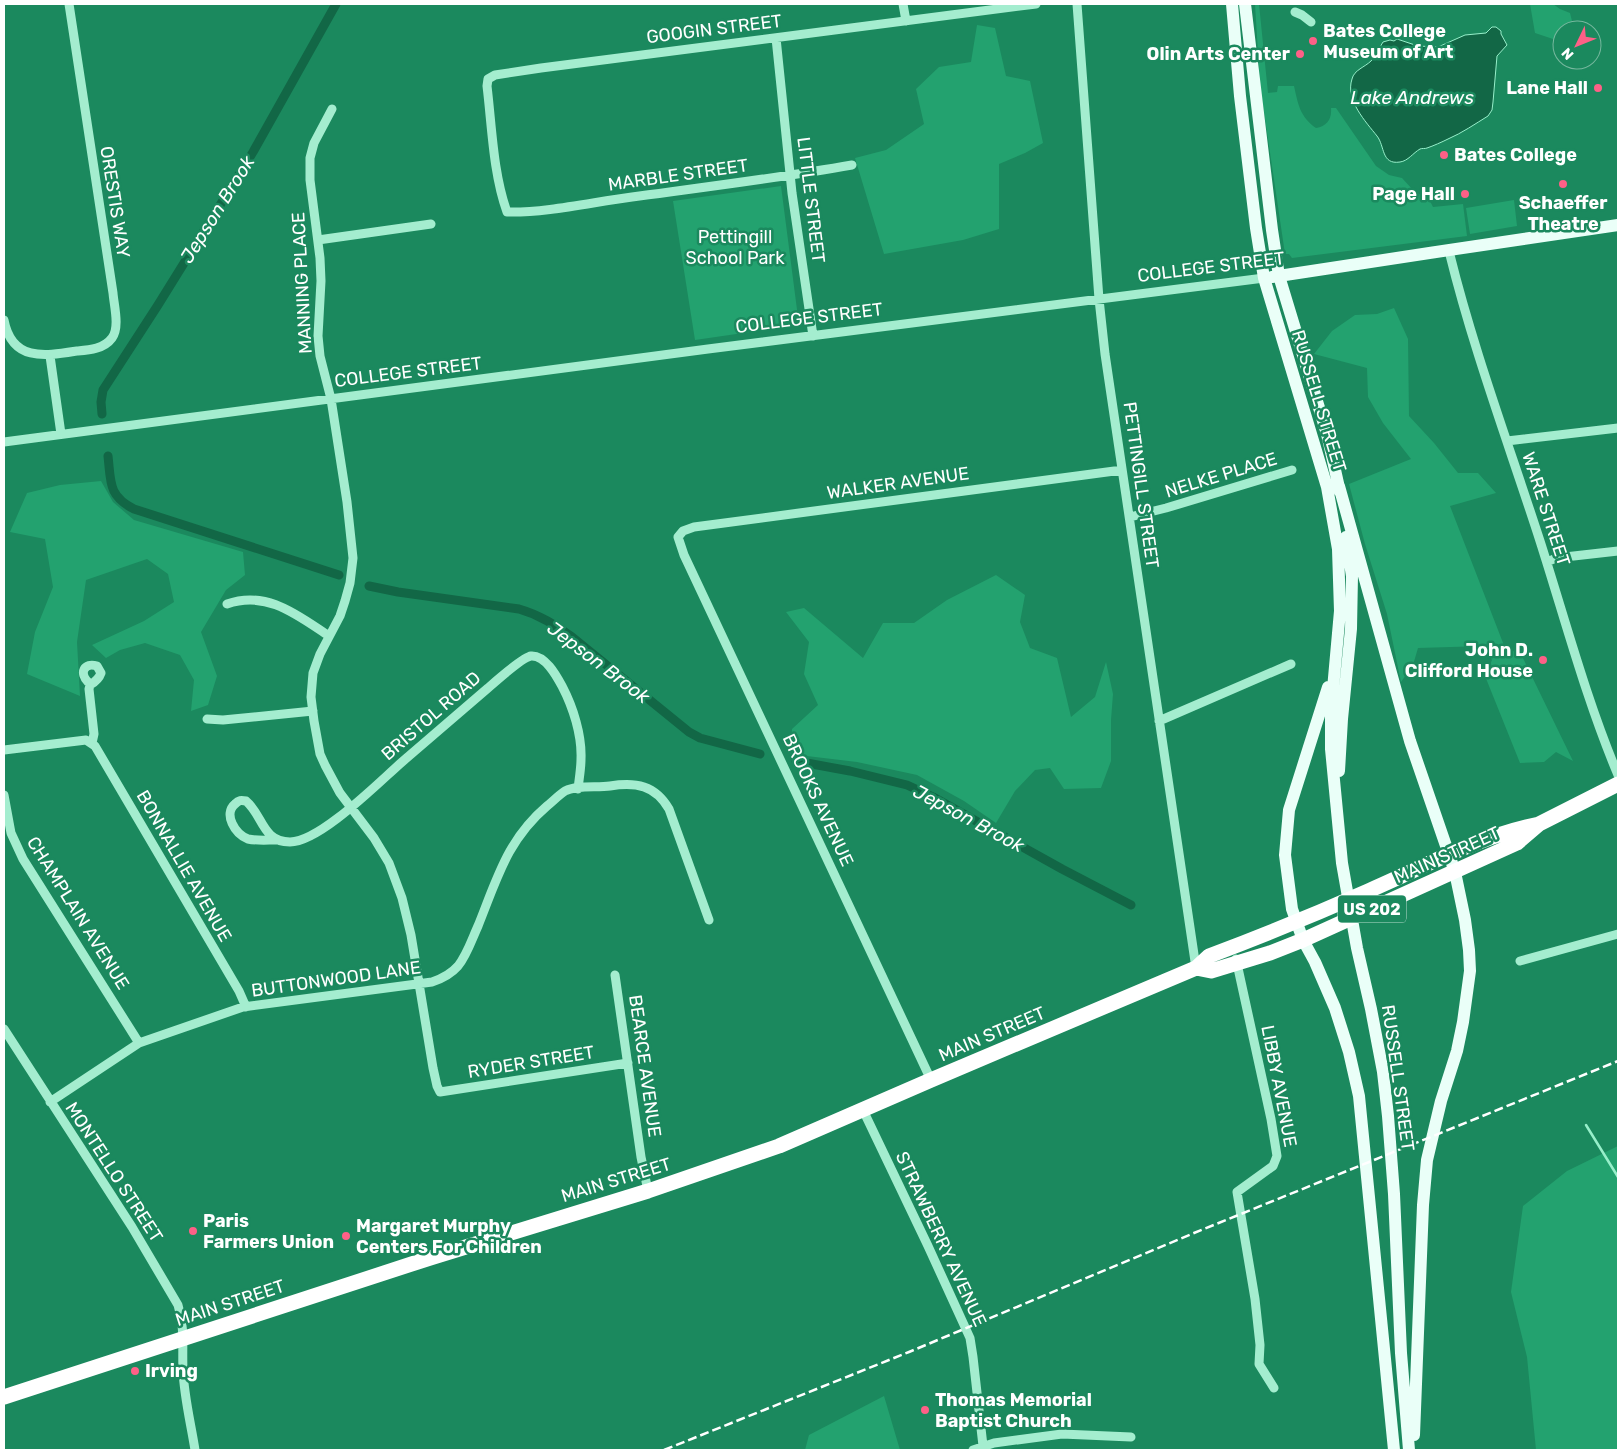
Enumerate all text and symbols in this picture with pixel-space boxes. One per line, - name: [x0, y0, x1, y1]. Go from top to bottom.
- street label: GOOGIN STREET: [645, 10, 783, 48]
- place label: Bates College Museum of Art: [1323, 20, 1453, 63]
- north arrow: [1552, 20, 1602, 70]
- marker: Bates College Museum of Art: [1307, 35, 1319, 47]
- place label: Olin Arts Center: [1147, 43, 1290, 65]
- text: N: [1558, 44, 1578, 63]
- marker: Olin Arts Center: [1294, 48, 1306, 60]
- place label: Lane Hall: [1506, 77, 1588, 99]
- marker: Lane Hall: [1592, 82, 1604, 94]
- water label: Lake Andrews: [1350, 86, 1474, 109]
- street label: LITTLE STREET: [792, 136, 830, 264]
- street label: ORESTIS WAY: [95, 144, 135, 260]
- place label: Bates College: [1454, 144, 1577, 166]
- marker: Bates College: [1438, 149, 1450, 161]
- water label: Jepson Brook: [175, 151, 260, 267]
- street label: MARBLE STREET: [607, 154, 749, 196]
- marker: Schaeffer Theatre: [1557, 178, 1569, 190]
- place label: Page Hall: [1372, 183, 1455, 205]
- marker: Page Hall: [1459, 188, 1471, 200]
- place label: Schaeffer Theatre: [1519, 192, 1607, 235]
- street label: MANNING PLACE: [287, 212, 317, 354]
- park label: Pettingill School Park: [686, 226, 785, 269]
- street label: COLLEGE STREET: [1136, 247, 1286, 287]
- street label: COLLEGE STREET: [734, 298, 884, 338]
- street label: RUSSELL STREET: [1287, 327, 1351, 475]
- street label: COLLEGE STREET: [333, 352, 483, 392]
- street label: PETTINGILL STREET: [1118, 400, 1164, 570]
- street label: NELKE PLACE: [1162, 448, 1280, 502]
- street label: WARE STREET: [1517, 449, 1575, 569]
- street label: WALKER AVENUE: [825, 462, 971, 504]
- water label: Jepson Brook: [543, 616, 655, 708]
- place label: John D. Clifford House: [1405, 639, 1533, 682]
- marker: John D. Clifford House: [1537, 654, 1549, 666]
- street label: BRISTOL ROAD: [377, 667, 485, 765]
- street label: BROOKS AVENUE: [778, 730, 858, 870]
- water label: Jepson Brook: [909, 780, 1028, 857]
- street label: BONNALLIE AVENUE: [132, 786, 236, 946]
- street label: MAIN STREET: [1391, 822, 1503, 888]
- street label: CHAMPLAIN AVENUE: [22, 832, 134, 994]
- road number: US 202: [1338, 896, 1406, 922]
- street label: BUTTONWOOD LANE: [250, 956, 422, 1002]
- street label: BEARCE AVENUE: [624, 993, 666, 1139]
- street label: MAIN STREET: [935, 1002, 1049, 1066]
- street label: RUSSELL STREET: [1377, 1003, 1419, 1153]
- street label: LIBBY AVENUE: [1256, 1023, 1302, 1149]
- street label: RYDER STREET: [466, 1041, 596, 1083]
- street label: MONTELLO STREET: [61, 1098, 167, 1246]
- street label: STRAWBERRY AVENUE: [891, 1148, 991, 1330]
- street label: MAIN STREET: [558, 1153, 674, 1207]
- place label: Paris Farmers Union: [203, 1210, 334, 1253]
- place label: Margaret Murphy Centers For Children: [356, 1215, 542, 1258]
- marker: Paris Farmers Union: [187, 1225, 199, 1237]
- marker: Margaret Murphy Centers For Children: [340, 1230, 352, 1242]
- street label: MAIN STREET: [173, 1275, 287, 1331]
- place label: Irving: [145, 1360, 198, 1382]
- marker: Irving: [129, 1365, 141, 1377]
- place label: Thomas Memorial Baptist Church: [935, 1389, 1092, 1432]
- marker: Thomas Memorial Baptist Church: [919, 1404, 931, 1416]

